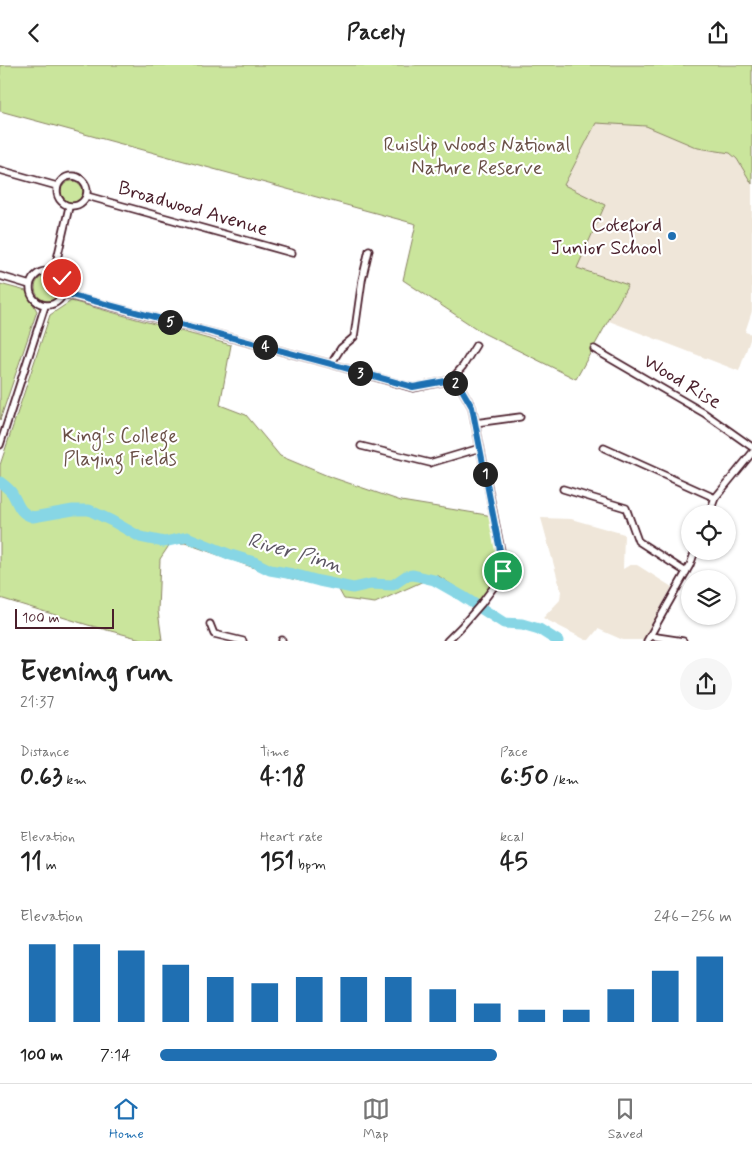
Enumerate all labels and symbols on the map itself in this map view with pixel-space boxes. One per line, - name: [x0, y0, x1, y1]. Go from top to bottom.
- park label: Ruislip Woods National Nature Reserve: [384, 132, 571, 182]
- street label: Broadwood Avenue: [115, 175, 271, 243]
- place label: Coteford Junior School: [551, 212, 662, 262]
- marker: Coteford Junior School: [666, 230, 678, 242]
- pin: [41, 257, 83, 299]
- pin: 5: [158, 309, 182, 335]
- pin: 4: [252, 335, 278, 359]
- street label: Wood Rise: [638, 348, 726, 416]
- pin: 3: [348, 361, 372, 385]
- pin: 2: [442, 371, 468, 395]
- park label: King's College Playing Fields: [62, 423, 178, 475]
- pin: 1: [472, 461, 498, 487]
- water label: River Pinn: [244, 526, 346, 580]
- pin: [482, 550, 524, 592]
- scale bar: [15, 605, 114, 629]

